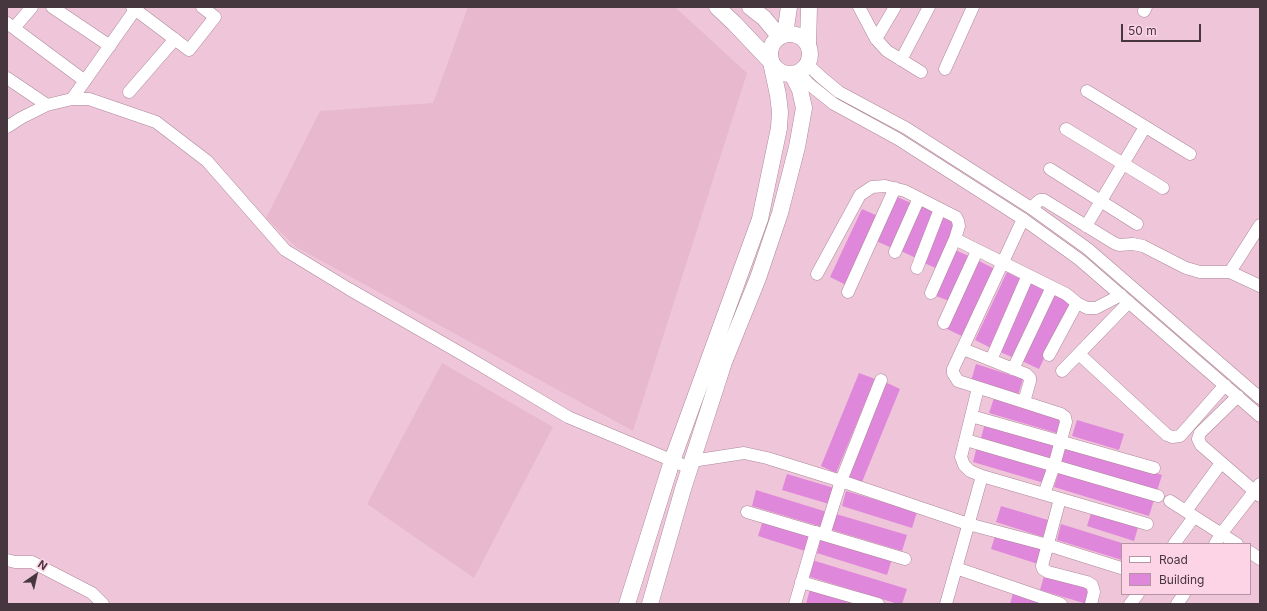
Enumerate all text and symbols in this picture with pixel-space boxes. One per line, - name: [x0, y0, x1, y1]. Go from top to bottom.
- scale bar: [1123, 16, 1203, 42]
- text: 50 m: [1128, 23, 1157, 38]
- legend: [1121, 543, 1251, 595]
- text: Road: [1159, 552, 1188, 567]
- north arrow: [16, 555, 56, 595]
- text: N: [35, 557, 50, 573]
- text: Building: [1159, 572, 1204, 587]

